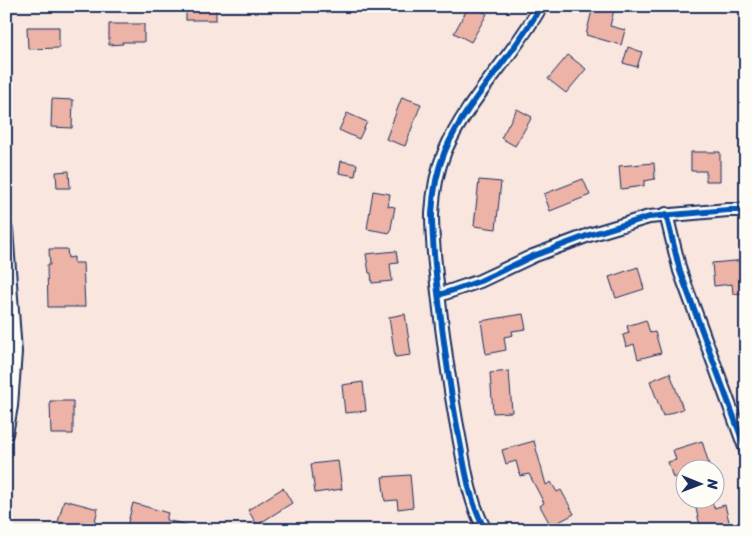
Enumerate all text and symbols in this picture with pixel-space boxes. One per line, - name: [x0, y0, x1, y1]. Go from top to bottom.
- north arrow: [674, 458, 724, 508]
- text: N: [700, 478, 725, 490]

